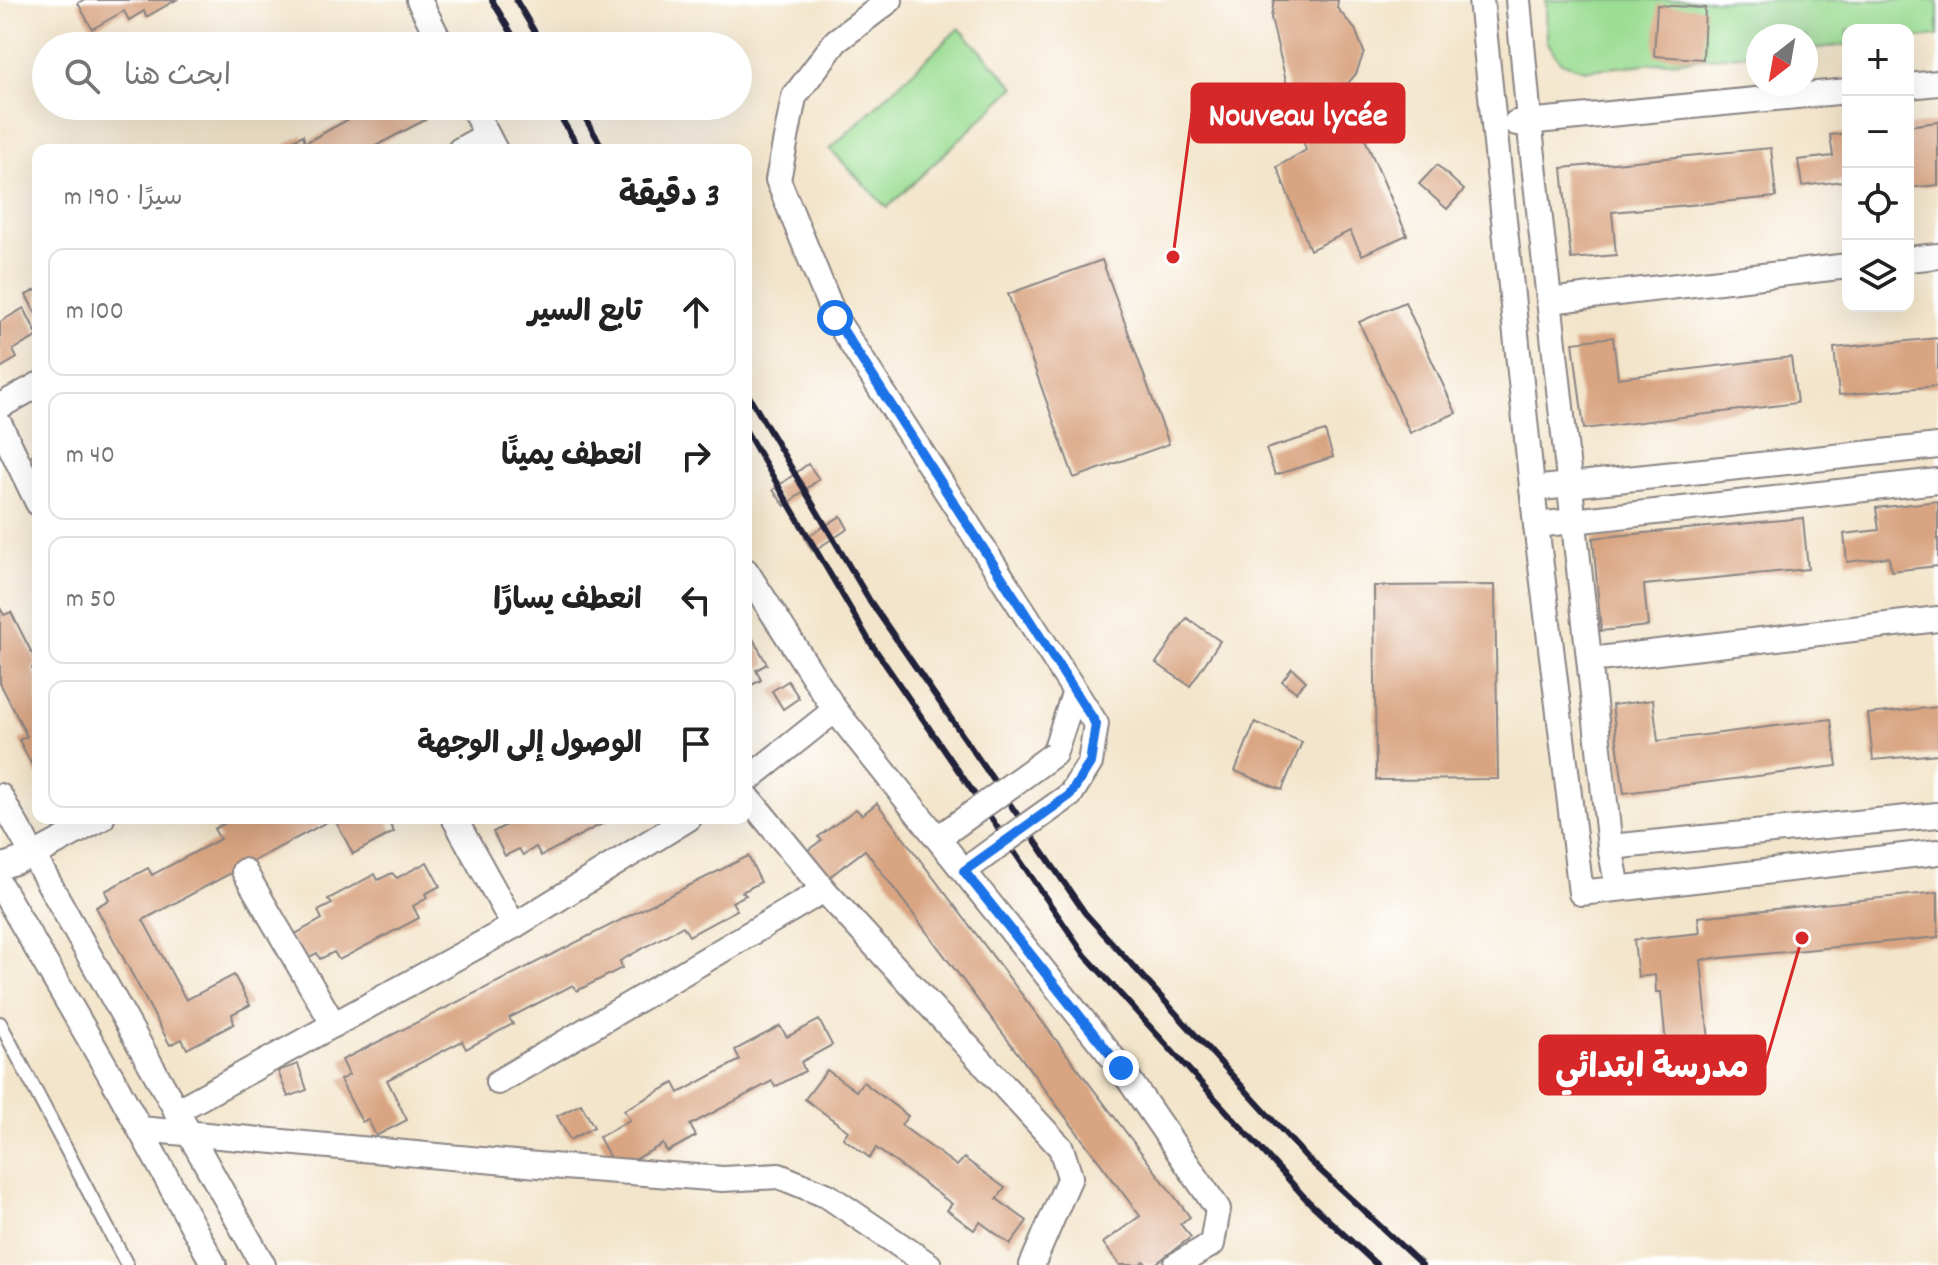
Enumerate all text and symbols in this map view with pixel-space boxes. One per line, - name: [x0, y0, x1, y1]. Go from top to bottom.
- north arrow: [1746, 24, 1818, 96]
- map controls: [1842, 24, 1914, 312]
- button: +: [1842, 24, 1914, 96]
- search box: [32, 32, 752, 120]
- icon: search: [60, 54, 104, 98]
- text: ابحث هنا: [124, 57, 231, 100]
- callout: Nouveau lycée: [1192, 84, 1404, 142]
- text: Nouveau lycée: [1208, 94, 1388, 143]
- button: −: [1842, 96, 1914, 168]
- button: locate: [1842, 168, 1914, 240]
- text: 3 دقيقة: [619, 174, 720, 223]
- text: سيرًا · 190 m: [64, 180, 183, 217]
- button: layers: [1842, 240, 1914, 312]
- icon: ahead: [674, 290, 718, 334]
- text: تابع السير: [528, 293, 642, 336]
- text: 100 m: [66, 294, 124, 331]
- route start: [817, 300, 853, 336]
- icon: right: [674, 434, 718, 478]
- text: انعطف يمينًا: [501, 437, 642, 480]
- text: 40 m: [66, 438, 115, 475]
- icon: left: [674, 578, 718, 622]
- text: انعطف يسارًا: [493, 581, 642, 624]
- text: 50 m: [66, 582, 116, 619]
- icon: arrive: [674, 722, 718, 766]
- text: الوصول إلى الوجهة: [417, 725, 642, 768]
- callout: مدرسة ابتدائي: [1540, 1036, 1765, 1094]
- text: مدرسة ابتدائي: [1555, 1046, 1749, 1096]
- route end: [1103, 1050, 1139, 1086]

